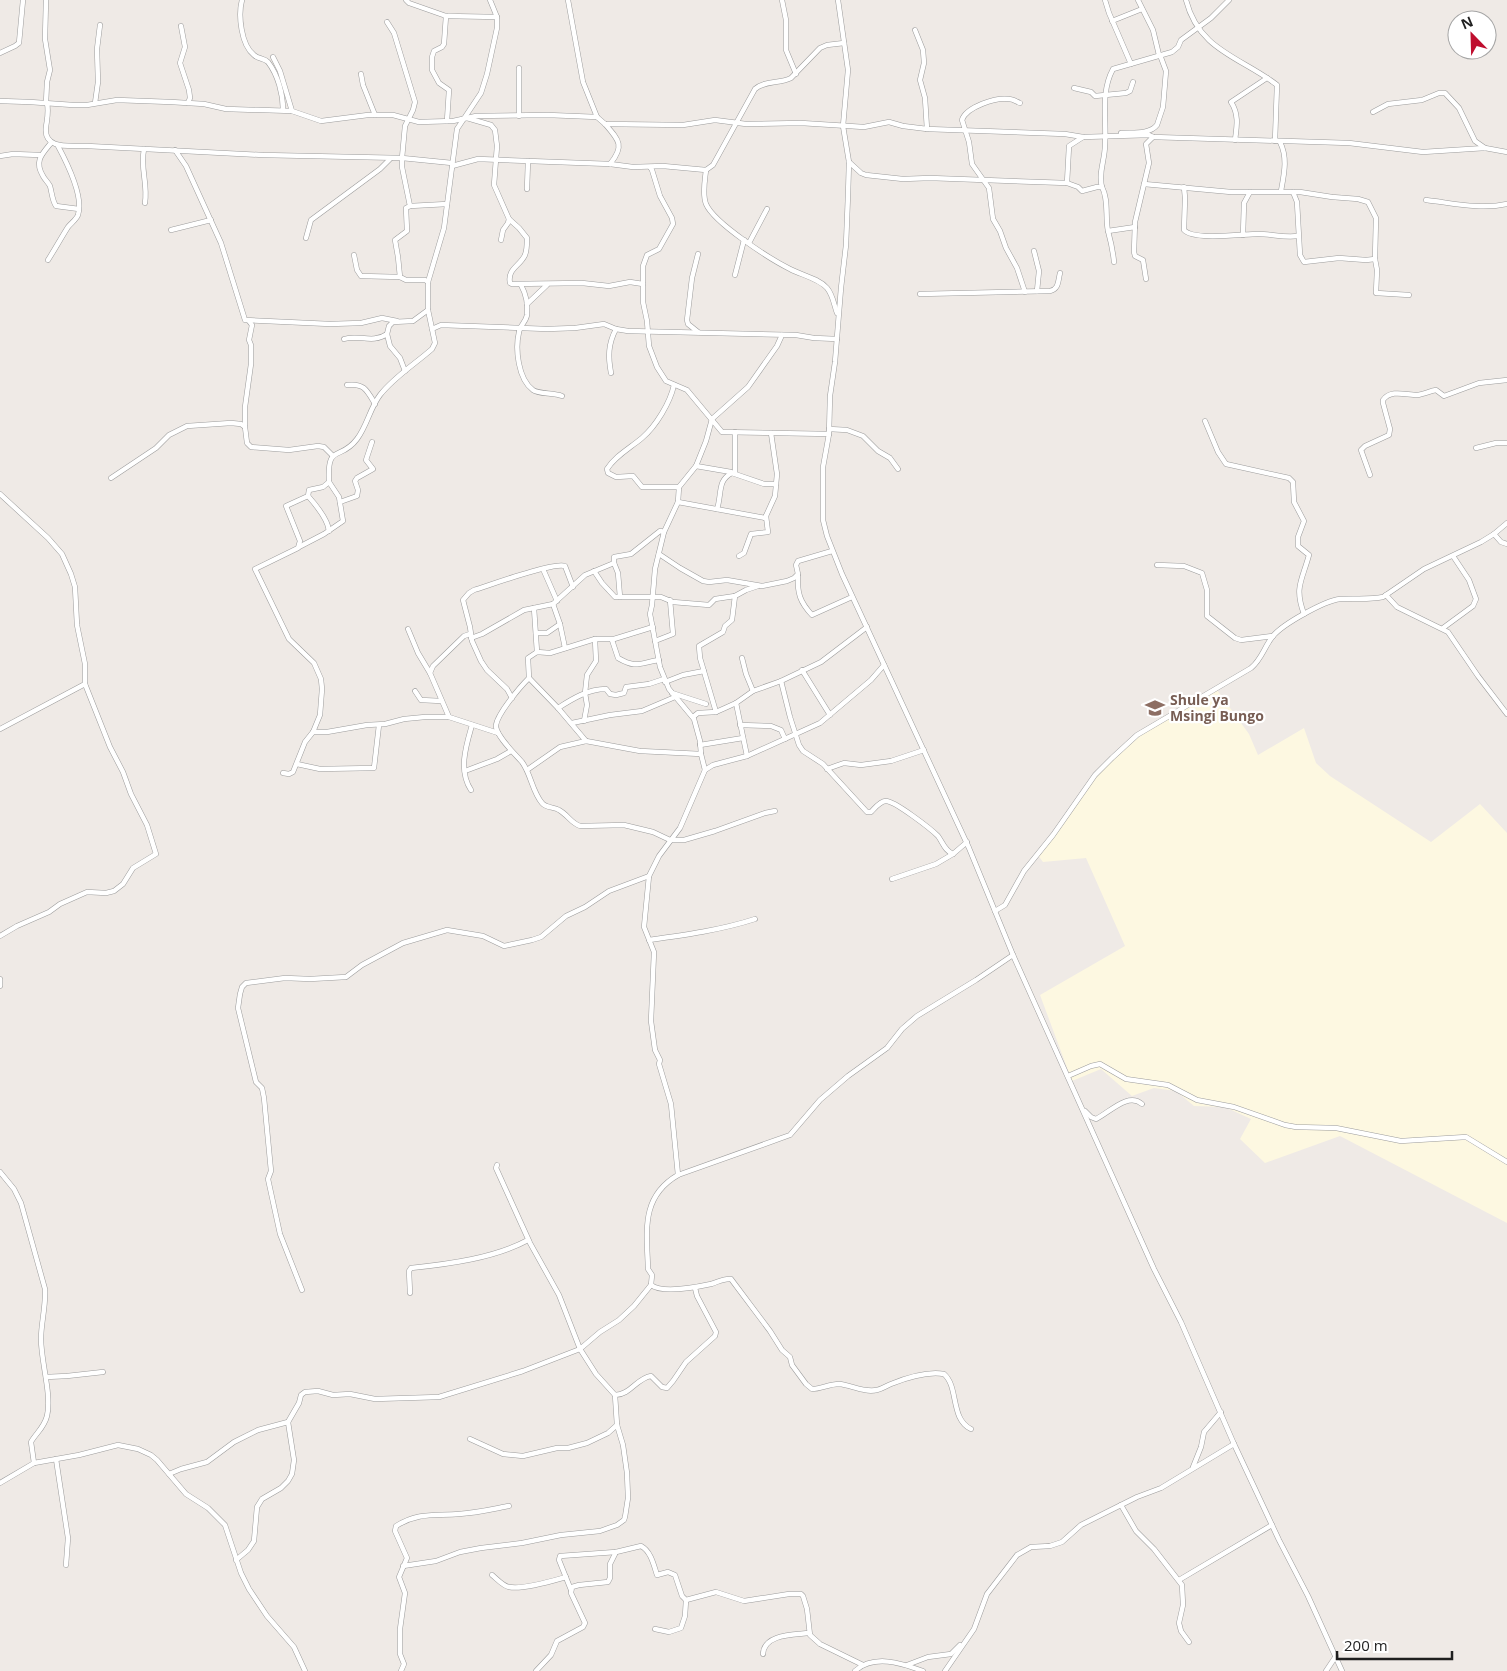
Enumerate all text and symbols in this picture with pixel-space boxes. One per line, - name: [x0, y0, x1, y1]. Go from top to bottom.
- north arrow: [1447, 10, 1497, 60]
- text: N: [1458, 12, 1476, 34]
- place label: Shule ya Msingi Bungo: [1170, 690, 1264, 725]
- school or university icon: Shule ya Msingi Bungo: [1144, 697, 1166, 719]
- scale bar: [1337, 1628, 1452, 1660]
- text: 200 m: [1344, 1635, 1388, 1655]

